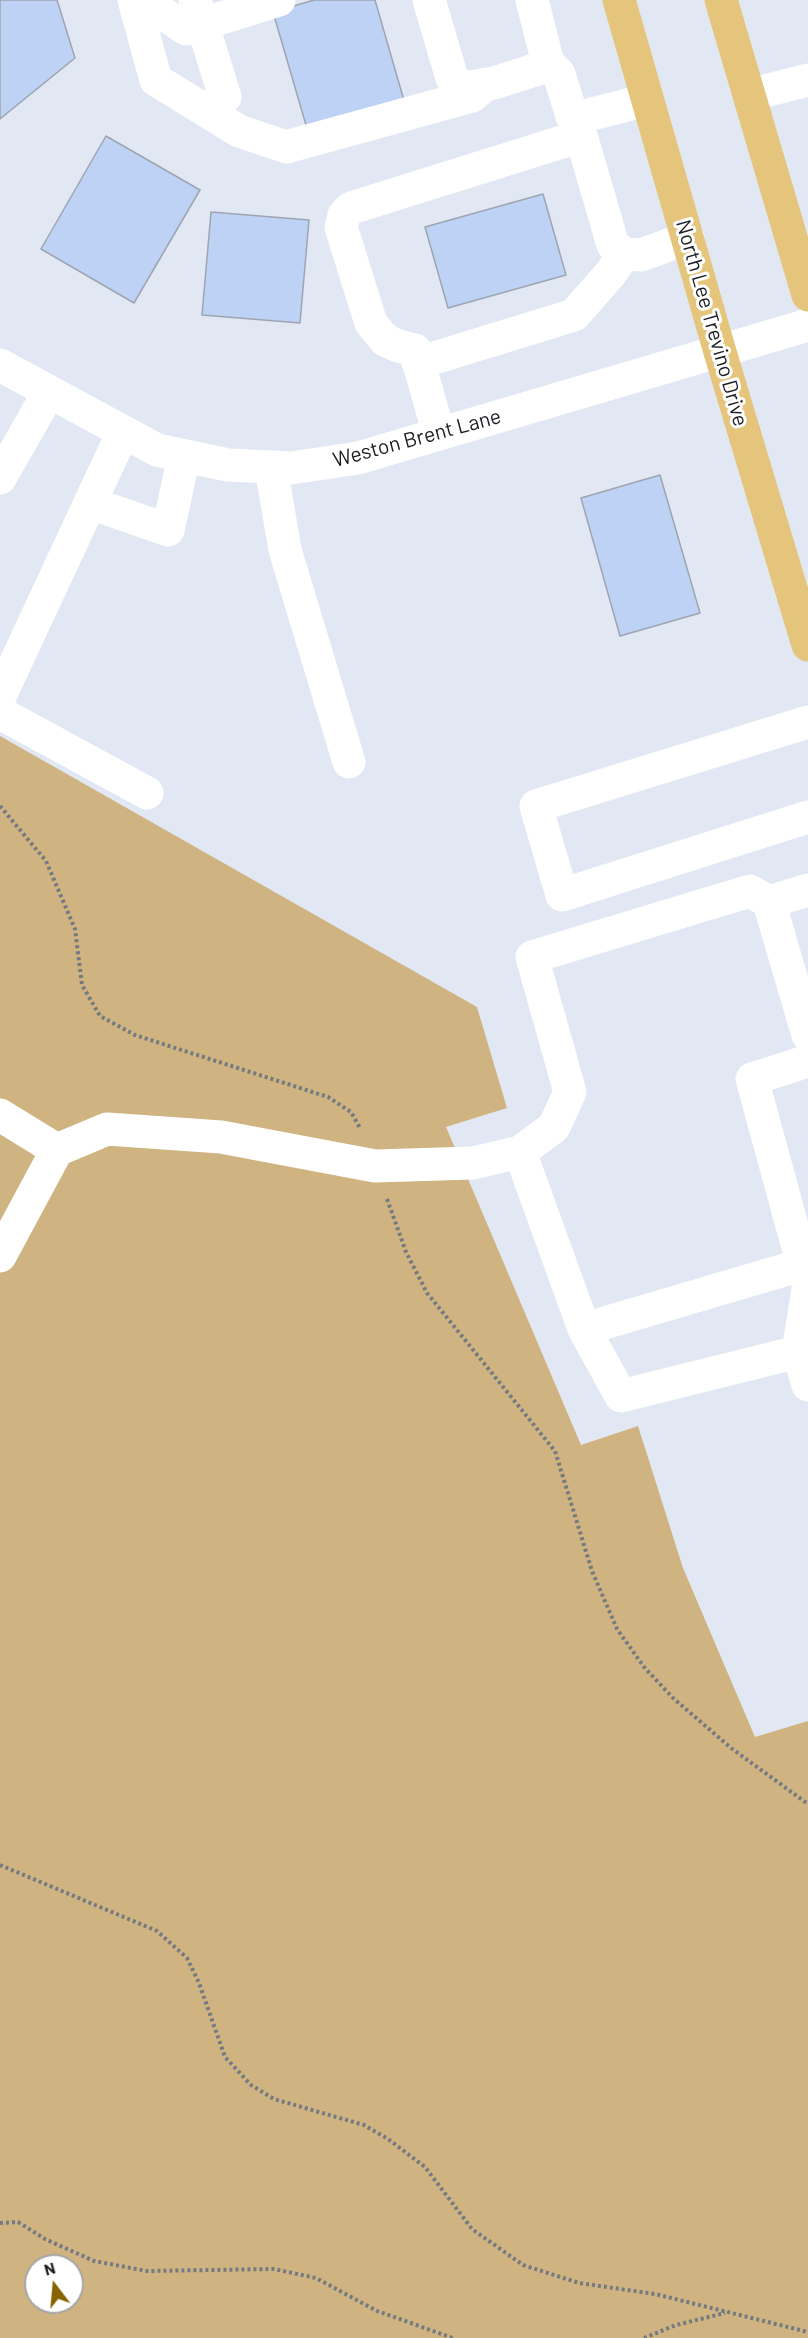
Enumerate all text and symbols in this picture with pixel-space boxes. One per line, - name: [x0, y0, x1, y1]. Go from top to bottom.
- street label: North Lee Trevino Drive: [670, 217, 754, 429]
- street label: Weston Brent Lane: [330, 403, 504, 473]
- north arrow: [24, 2254, 84, 2314]
- text: N: [42, 2258, 57, 2279]

